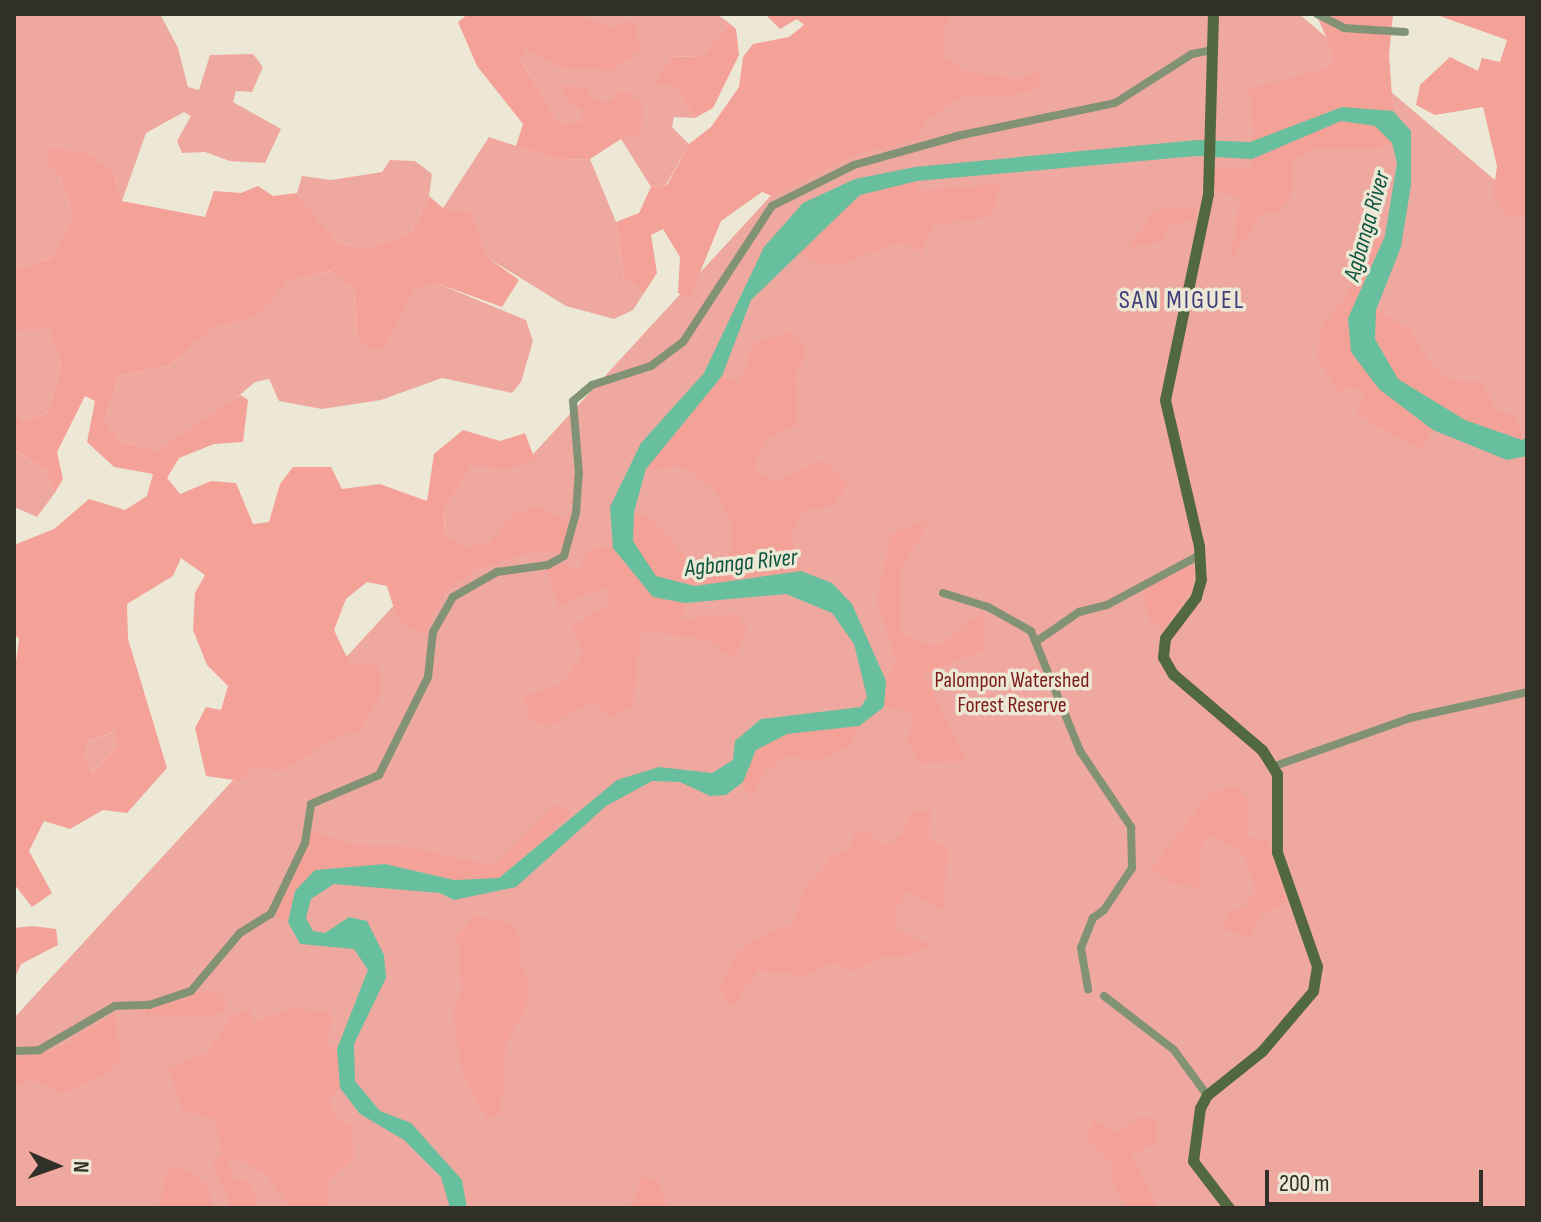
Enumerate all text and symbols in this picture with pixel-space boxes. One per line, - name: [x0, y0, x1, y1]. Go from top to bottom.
- water label: Agbanga River: [1338, 168, 1396, 284]
- district label: SAN MIGUEL: [1119, 285, 1245, 317]
- water label: Agbanga River: [683, 543, 799, 583]
- park label: Palompon Watershed Forest Reserve: [935, 667, 1089, 718]
- north arrow: [16, 1126, 96, 1206]
- scale bar: [1269, 1154, 1487, 1204]
- text: N: [67, 1161, 94, 1173]
- text: 200 m: [1279, 1169, 1330, 1198]

